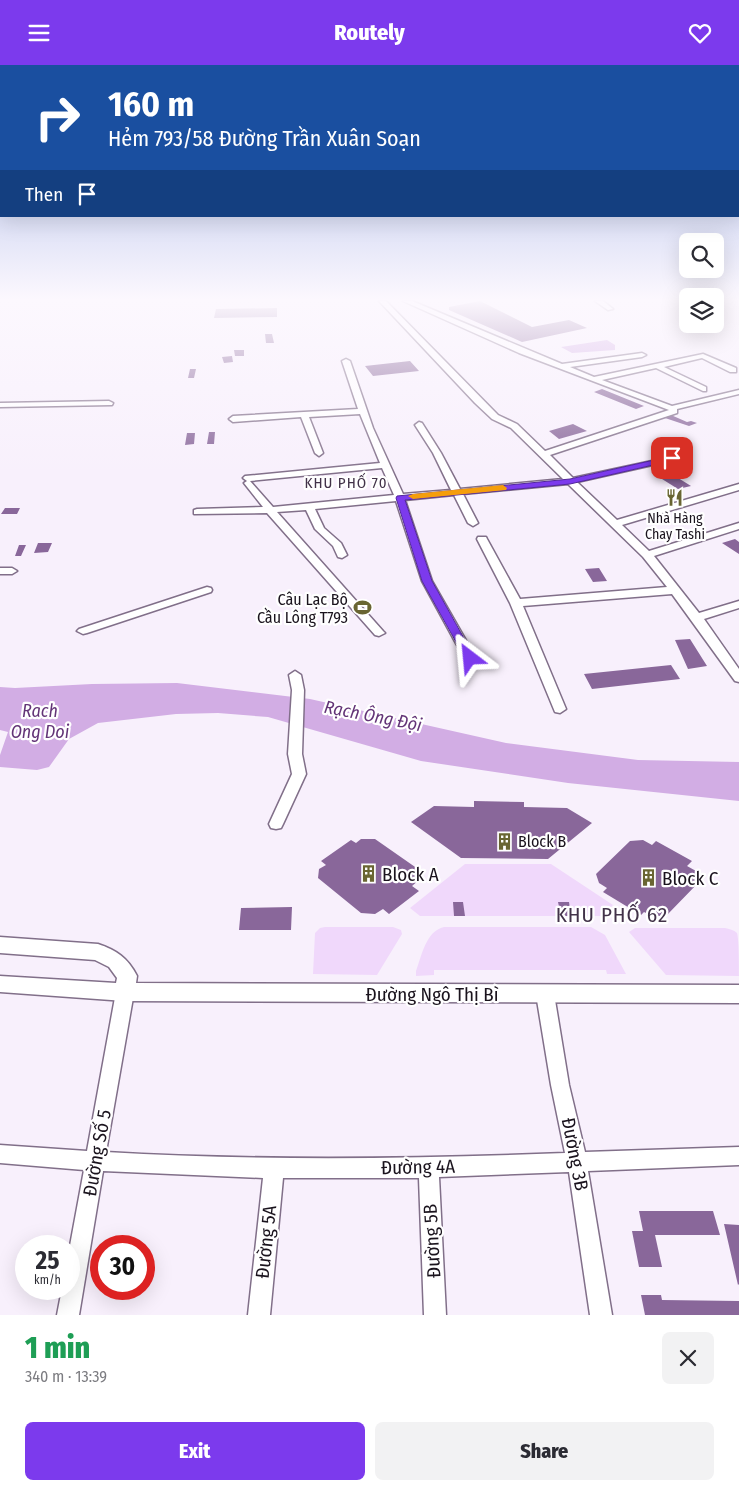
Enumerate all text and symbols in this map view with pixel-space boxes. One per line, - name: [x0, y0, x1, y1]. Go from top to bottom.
- icon: menu: [25, 19, 53, 47]
- text: Routely: [334, 19, 405, 46]
- icon: heart: [686, 19, 714, 47]
- text: 160 m: [108, 83, 194, 125]
- icon: right: [25, 85, 90, 150]
- text: Hẻm 793/58 Đường Trần Xuân Soạn: [108, 125, 421, 152]
- icon: arrive: [73, 180, 101, 208]
- text: Then: [25, 183, 63, 206]
- map controls: [679, 233, 724, 333]
- button: search: [679, 233, 724, 278]
- button: layers: [679, 288, 724, 333]
- pin: [651, 437, 693, 479]
- icon: arrive: [658, 444, 686, 472]
- district label: KHU PHỐ 70: [305, 472, 387, 492]
- restaurant icon: Nhà Hàng Chay Tashi: [665, 488, 685, 508]
- place label: Nhà Hàng Chay Tashi: [645, 510, 705, 543]
- place label: Câu Lạc Bộ Cầu Lông T793: [257, 590, 348, 627]
- sports icon: Câu Lạc Bộ Cầu Lông T793: [352, 598, 372, 618]
- position arrow: [443, 631, 495, 683]
- water label: Rạch Ông Đội: [322, 696, 424, 736]
- water label: Rach Ong Doi: [11, 700, 70, 743]
- building icon: Block B: [494, 831, 514, 851]
- place label: Block B: [518, 832, 566, 851]
- place label: Block A: [382, 863, 439, 886]
- building icon: Block A: [358, 864, 378, 884]
- place label: Block C: [662, 867, 719, 890]
- building icon: Block C: [638, 868, 658, 888]
- district label: KHU PHỐ 62: [556, 901, 668, 928]
- street label: Đường Ngô Thị Bì: [366, 983, 499, 1006]
- street label: Đường Số 5: [78, 1108, 116, 1198]
- street label: Đường 3B: [557, 1115, 593, 1193]
- street label: Đường 4A: [381, 1155, 455, 1179]
- street label: Đường 5B: [419, 1203, 445, 1279]
- street label: Đường 5A: [251, 1204, 281, 1280]
- speed limit sign: 30: [90, 1235, 155, 1300]
- text: 25: [36, 1246, 59, 1276]
- text: km/h: [34, 1273, 61, 1287]
- text: 1 min: [25, 1330, 90, 1366]
- button: close: [662, 1332, 714, 1384]
- text: 340 m · 13:39: [25, 1367, 107, 1386]
- button: Exit: [25, 1422, 365, 1480]
- button: Share: [375, 1422, 714, 1480]

